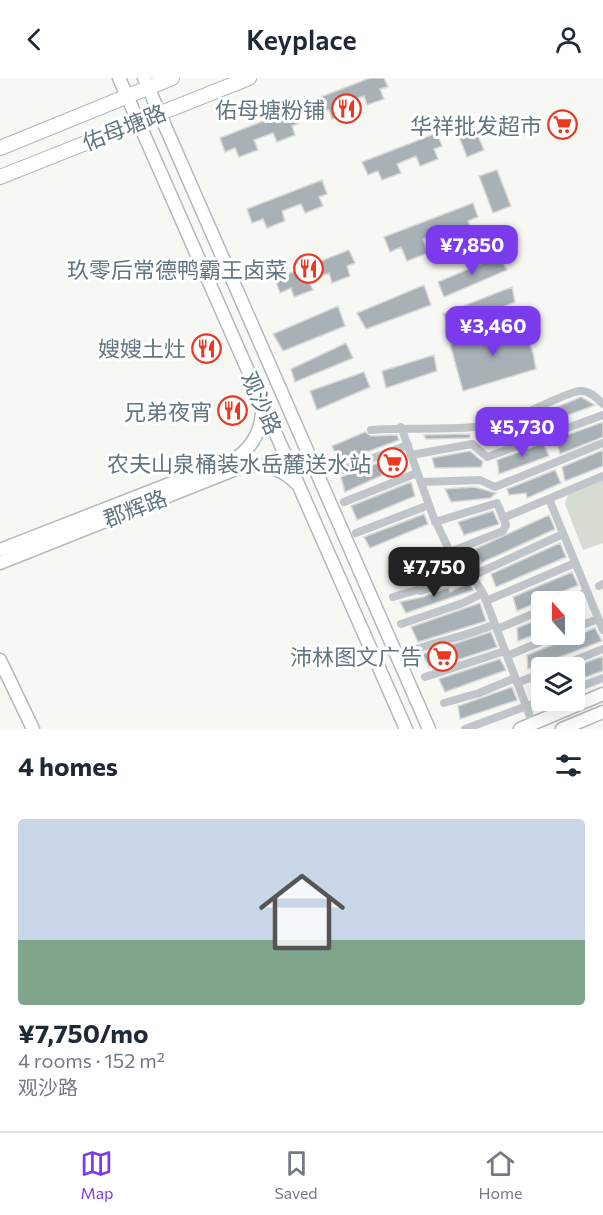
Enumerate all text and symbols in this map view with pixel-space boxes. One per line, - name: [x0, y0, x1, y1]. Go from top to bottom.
- icon: back: [18, 23, 51, 56]
- text: Keyplace: [246, 23, 357, 56]
- icon: person: [552, 23, 585, 56]
- restaurant icon: 佑母塘粉铺: [330, 93, 362, 125]
- place label: 佑母塘粉铺: [215, 96, 325, 123]
- street label: 佑母塘路: [78, 98, 170, 156]
- supermarket icon: 华祥批发超市: [547, 109, 579, 141]
- place label: 华祥批发超市: [410, 112, 542, 139]
- pin: ¥7,850: [423, 225, 521, 276]
- text: ¥7,850: [440, 232, 504, 256]
- restaurant icon: 玖零后常德鸭霸王卤菜: [292, 253, 324, 285]
- place label: 玖零后常德鸭霸王卤菜: [67, 256, 287, 283]
- pin: ¥3,460: [444, 306, 542, 357]
- text: ¥3,460: [460, 313, 527, 337]
- restaurant icon: 嫂嫂土灶: [191, 332, 223, 364]
- place label: 嫂嫂土灶: [98, 335, 186, 362]
- street label: 观沙路: [236, 367, 288, 439]
- restaurant icon: 兄弟夜宵: [217, 395, 249, 427]
- place label: 兄弟夜宵: [124, 398, 212, 425]
- pin: ¥5,730: [473, 407, 571, 458]
- text: ¥5,730: [489, 414, 555, 438]
- supermarket icon: 农夫山泉桶装水岳麓送水站: [376, 447, 408, 479]
- place label: 农夫山泉桶装水岳麓送水站: [107, 450, 371, 477]
- street label: 郡辉路: [99, 484, 171, 532]
- pin: ¥7,750: [385, 547, 483, 598]
- text: ¥7,750: [402, 554, 466, 578]
- north arrow: [531, 591, 585, 645]
- map controls: [531, 591, 585, 711]
- supermarket icon: 沛林图文广告: [427, 640, 459, 672]
- place label: 沛林图文广告: [290, 643, 422, 670]
- button: layers: [531, 657, 585, 711]
- icon: filters: [552, 749, 585, 782]
- text: 4 homes: [18, 750, 118, 781]
- icon: home: [248, 858, 356, 966]
- text: ¥7,750/mo: [18, 1017, 149, 1048]
- text: 4 rooms · 152 m²: [18, 1048, 165, 1072]
- text: 观沙路: [18, 1075, 78, 1099]
- tab: Map: [80, 1147, 113, 1202]
- tab: Saved: [274, 1147, 318, 1202]
- tab: Home: [479, 1147, 523, 1202]

